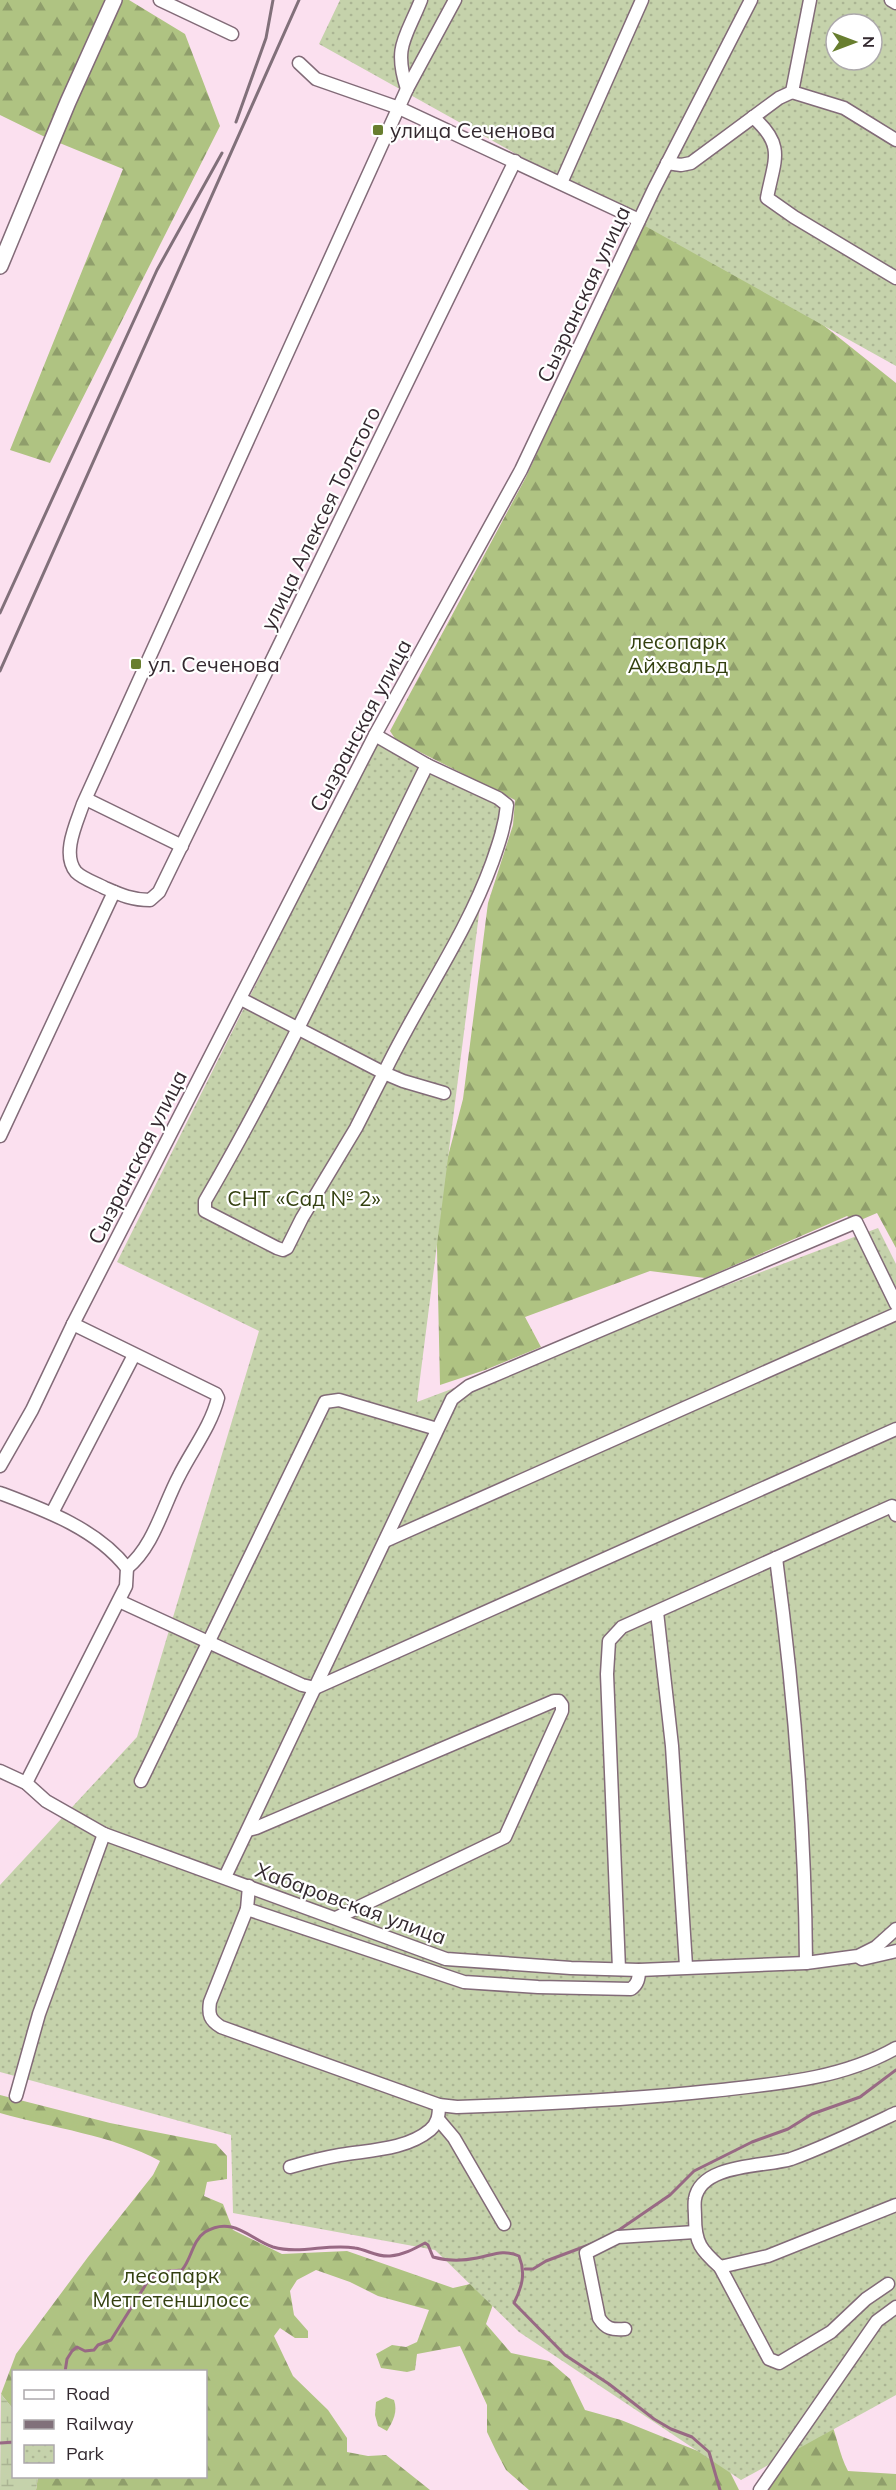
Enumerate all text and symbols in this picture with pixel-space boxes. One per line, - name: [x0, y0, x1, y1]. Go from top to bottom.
- north arrow: [824, 12, 884, 72]
- text: N: [859, 36, 879, 48]
- place label: улица Сеченова: [390, 117, 555, 143]
- marker: улица Сеченова: [371, 123, 385, 137]
- street label: Сызранская улица: [531, 202, 635, 386]
- street label: улица Алексея Толстого: [254, 402, 386, 634]
- park label: лесопарк Айхвальд: [628, 628, 728, 678]
- street label: Сызранская улица: [304, 634, 416, 816]
- place label: ул. Сеченова: [148, 651, 280, 677]
- marker: ул. Сеченова: [129, 657, 143, 671]
- street label: Сызранская улица: [82, 1066, 192, 1248]
- park label: СНТ «Сад № 2»: [227, 1185, 381, 1211]
- street label: Хабаровская улица: [252, 1856, 450, 1950]
- park label: лесопарк Метгетеншлосс: [93, 2262, 249, 2312]
- legend: [12, 2370, 207, 2478]
- text: Road: [66, 2382, 110, 2405]
- text: Railway: [66, 2412, 134, 2435]
- text: Park: [66, 2442, 105, 2465]

